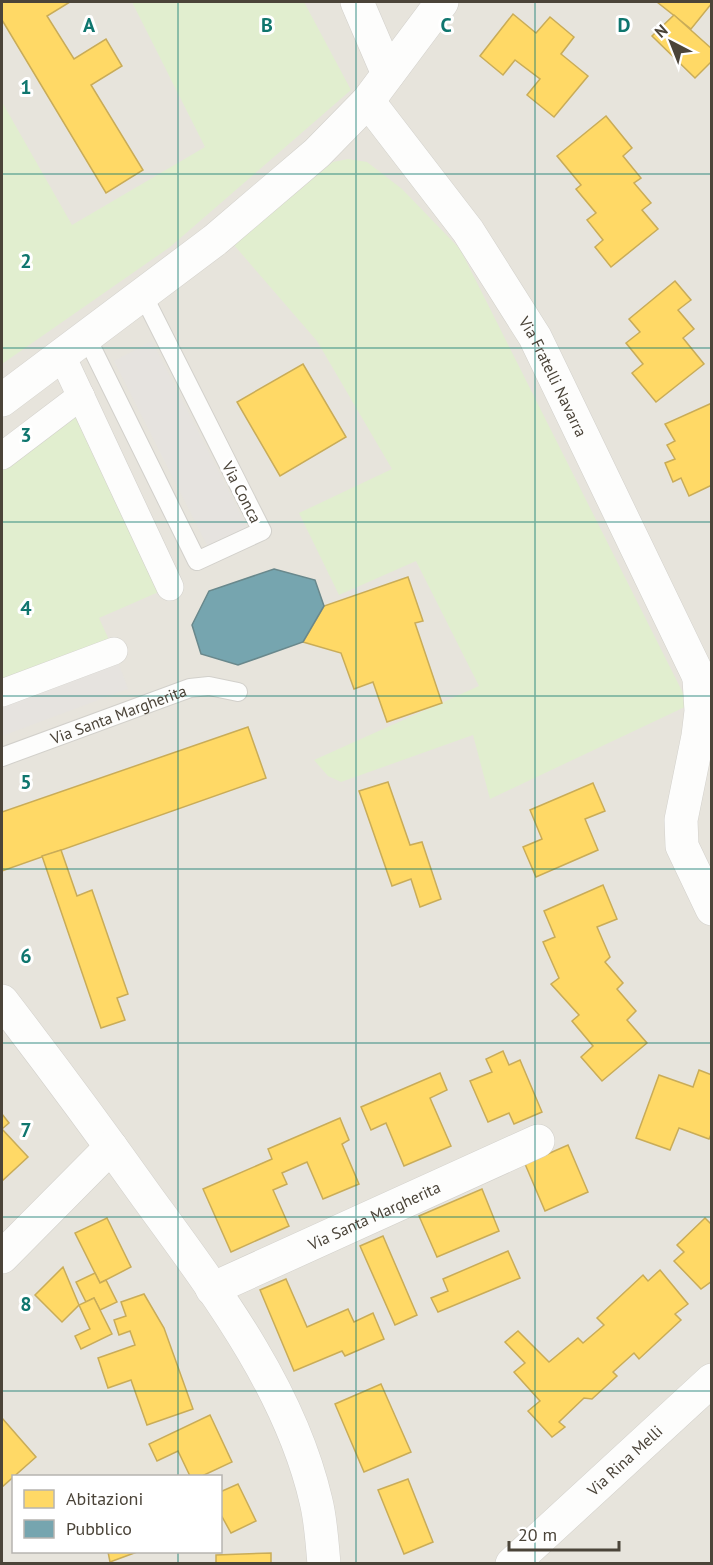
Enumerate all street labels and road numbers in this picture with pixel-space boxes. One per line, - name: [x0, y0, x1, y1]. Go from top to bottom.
- street label: Via Fratelli Navarra: [514, 312, 592, 440]
- street label: Via Conca: [218, 457, 266, 526]
- street label: Via Santa Margherita: [47, 680, 189, 749]
- street label: Via Santa Margherita: [304, 1177, 443, 1255]
- street label: Via Rina Melli: [582, 1421, 666, 1501]

